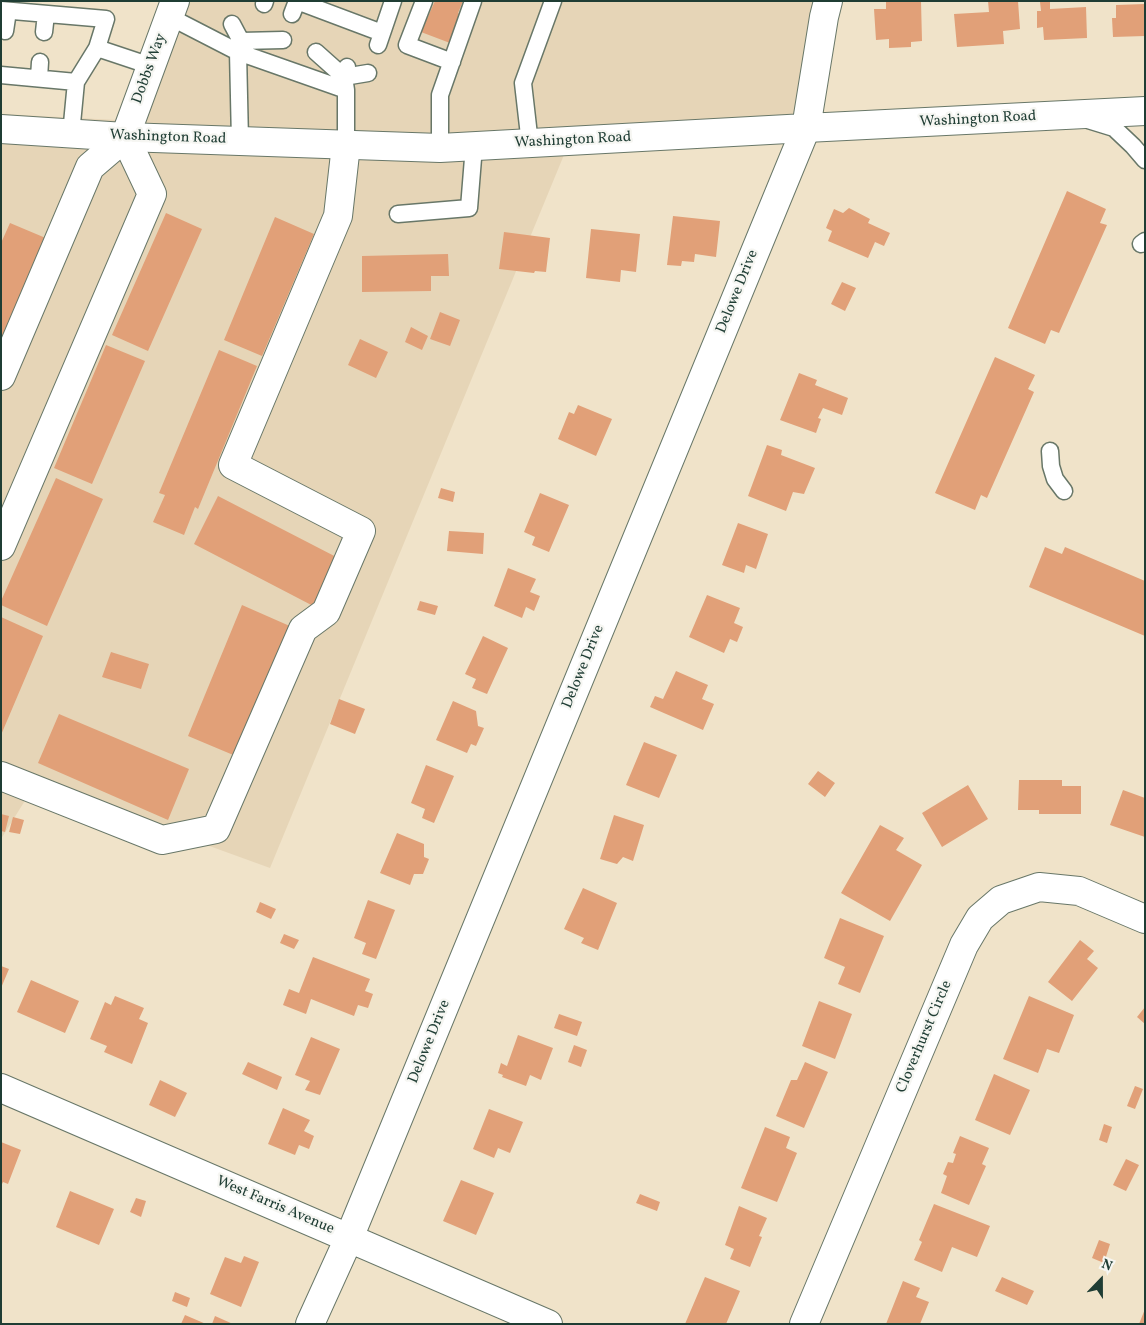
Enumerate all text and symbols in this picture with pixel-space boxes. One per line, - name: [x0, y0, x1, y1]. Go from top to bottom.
- street label: Dobbs Way: [129, 31, 171, 107]
- street label: Washington Road: [919, 108, 1037, 132]
- street label: Washington Road: [109, 127, 227, 149]
- street label: Washington Road: [514, 129, 632, 153]
- street label: Delowe Drive: [713, 248, 763, 336]
- street label: Delowe Drive: [559, 623, 609, 711]
- street label: Cloverhurst Circle: [893, 978, 957, 1096]
- street label: Delowe Drive: [405, 998, 455, 1086]
- street label: West Farris Avenue: [213, 1173, 337, 1239]
- north arrow: [1076, 1255, 1126, 1305]
- text: N: [1099, 1255, 1115, 1276]

